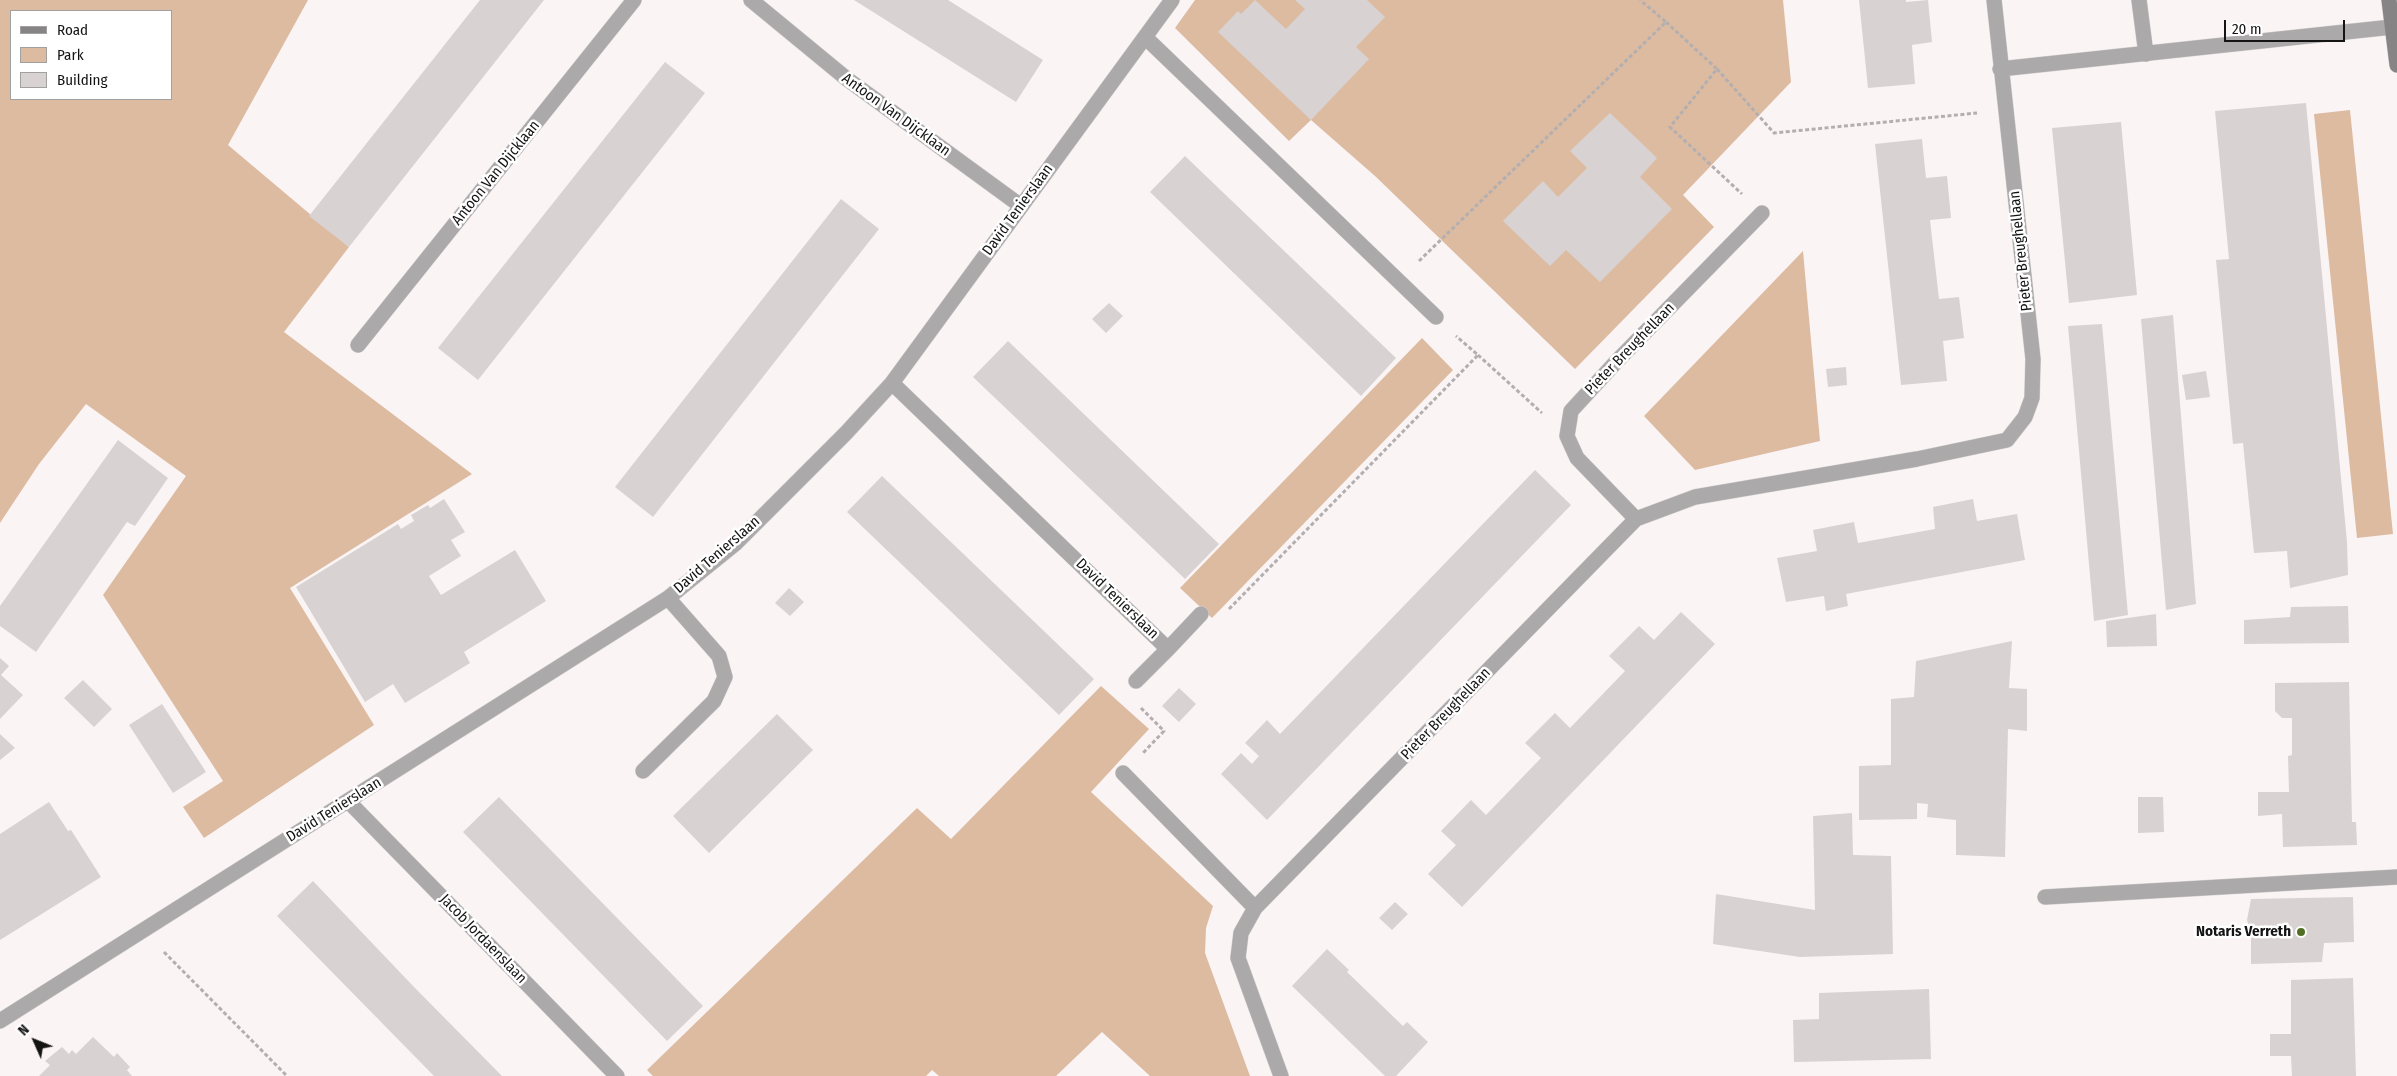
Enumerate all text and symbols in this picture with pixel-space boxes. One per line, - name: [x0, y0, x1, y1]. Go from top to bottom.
- legend: [10, 10, 172, 100]
- scale bar: [2227, 10, 2348, 42]
- text: 20 m: [2232, 20, 2262, 38]
- text: Road: [57, 21, 88, 39]
- text: Park: [57, 46, 84, 64]
- street label: Antoon Van Dijcklaan: [838, 70, 954, 160]
- text: Building: [57, 71, 108, 89]
- street label: Antoon Van Dijcklaan: [448, 117, 544, 229]
- street label: David Tenierslaan: [979, 161, 1057, 259]
- street label: Pieter Breughellaan: [2006, 190, 2036, 312]
- street label: Pieter Breughellaan: [1582, 299, 1678, 399]
- street label: David Tenierslaan: [670, 513, 764, 597]
- street label: David Tenierslaan: [1072, 555, 1162, 643]
- street label: Pieter Breughellaan: [1398, 664, 1494, 764]
- street label: David Tenierslaan: [283, 774, 385, 846]
- street label: Jacob Jordaenslaan: [436, 891, 530, 987]
- place label: Notaris Verreth: [2196, 923, 2291, 941]
- marker: Notaris Verreth: [2295, 926, 2307, 938]
- north arrow: [10, 1016, 60, 1066]
- text: N: [15, 1021, 33, 1039]

